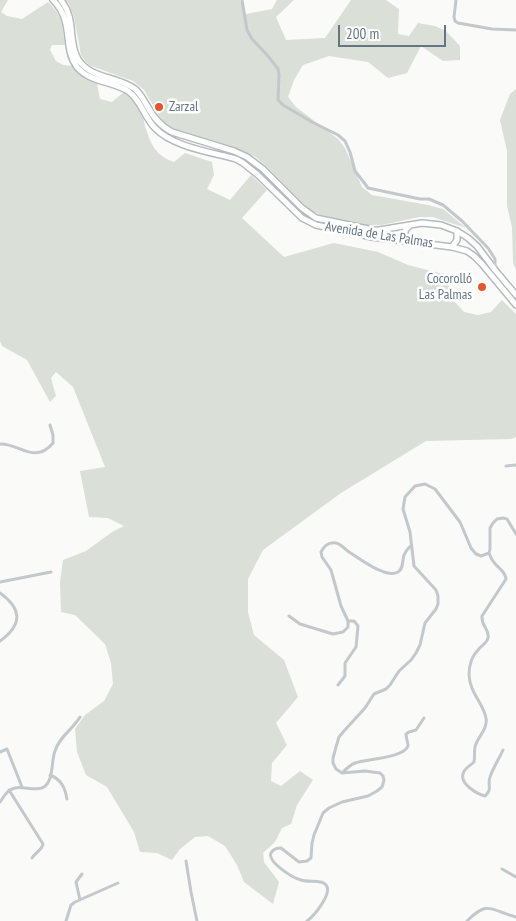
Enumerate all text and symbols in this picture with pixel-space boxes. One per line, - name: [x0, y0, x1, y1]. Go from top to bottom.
- scale bar: [341, 15, 448, 47]
- text: 200 m: [346, 24, 379, 43]
- place label: Zarzal: [169, 99, 198, 115]
- marker: Zarzal: [153, 101, 165, 113]
- street label: Avenida de Las Palmas: [324, 218, 434, 252]
- place label: Cocorolló Las Palmas: [419, 271, 472, 304]
- marker: Cocorolló Las Palmas: [476, 281, 488, 293]

